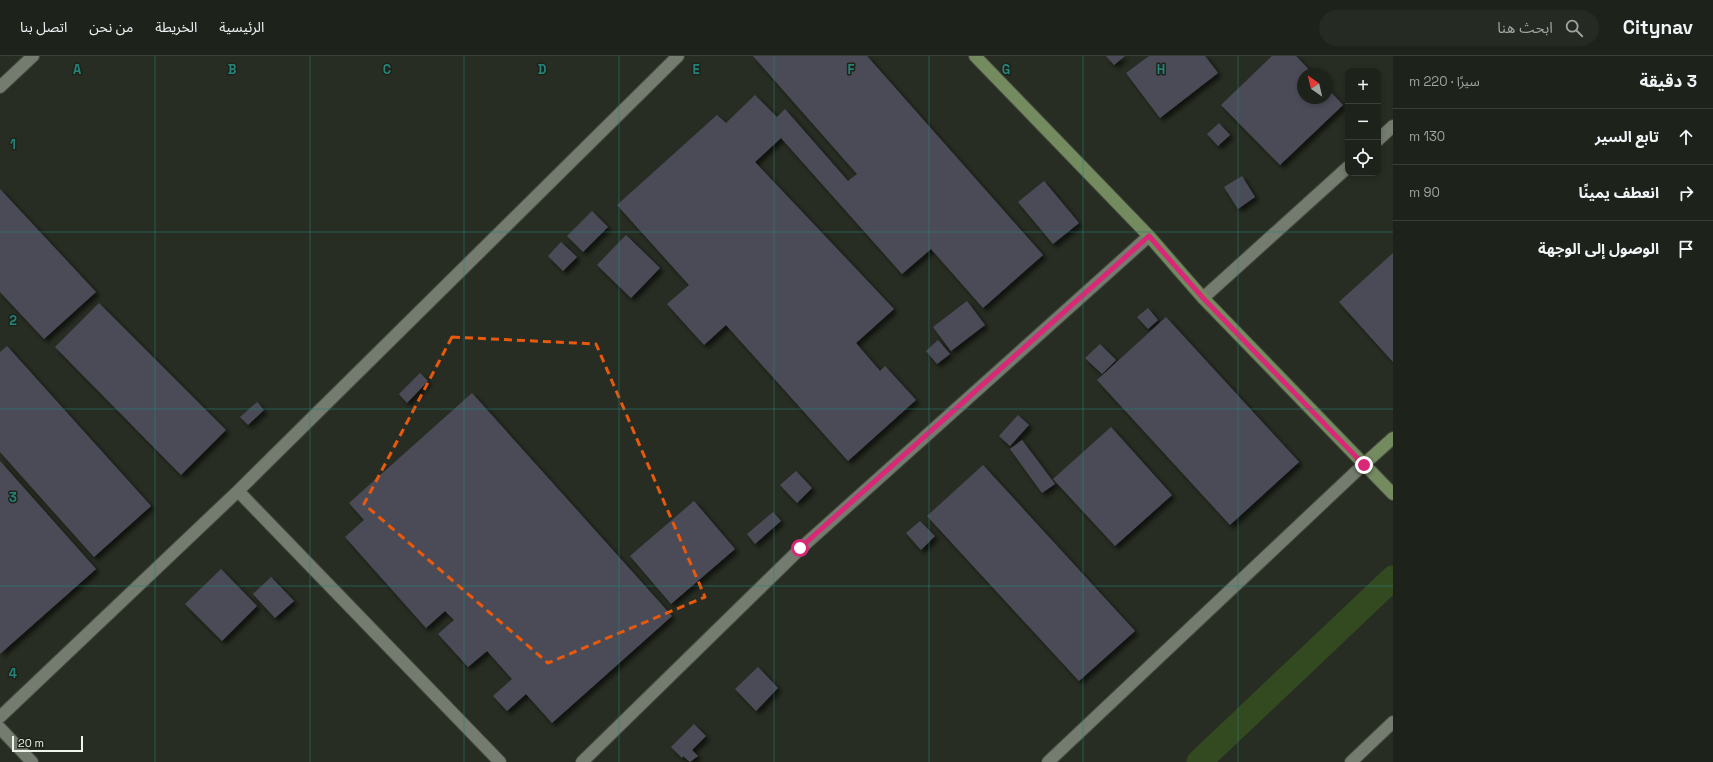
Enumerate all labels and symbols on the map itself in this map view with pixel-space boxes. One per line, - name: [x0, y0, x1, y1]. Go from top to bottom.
- text: A: [73, 61, 82, 78]
- text: B: [228, 61, 237, 78]
- text: C: [383, 61, 391, 78]
- text: D: [538, 61, 547, 78]
- text: E: [692, 61, 700, 78]
- text: F: [848, 61, 855, 78]
- text: G: [1002, 61, 1010, 78]
- text: H: [1157, 61, 1165, 78]
- north arrow: [1297, 68, 1333, 104]
- text: 1: [10, 136, 16, 153]
- text: 2: [9, 312, 17, 329]
- route end: [1355, 456, 1373, 474]
- text: 3: [9, 489, 17, 506]
- route start: [791, 539, 809, 557]
- text: 4: [9, 665, 17, 682]
- scale bar: [12, 734, 83, 753]

